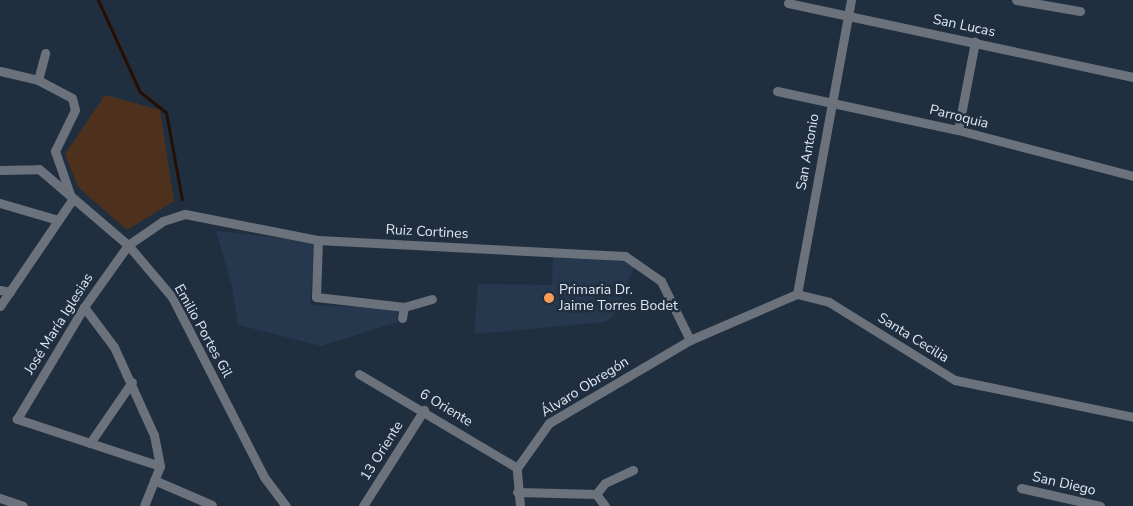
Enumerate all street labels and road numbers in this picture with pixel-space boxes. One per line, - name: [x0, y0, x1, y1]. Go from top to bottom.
- street label: San Lucas: [931, 11, 997, 41]
- street label: Parroquia: [928, 102, 990, 132]
- street label: San Antonio: [793, 112, 823, 192]
- street label: Ruiz Cortines: [385, 221, 469, 243]
- street label: José María Iglesias: [21, 270, 97, 378]
- street label: Emilio Portes Gil: [170, 281, 236, 381]
- street label: Santa Cecilia: [874, 309, 952, 367]
- street label: Álvaro Obregón: [538, 353, 632, 421]
- street label: 6 Oriente: [417, 386, 475, 430]
- street label: 13 Oriente: [357, 418, 407, 484]
- street label: San Diego: [1031, 469, 1097, 499]

